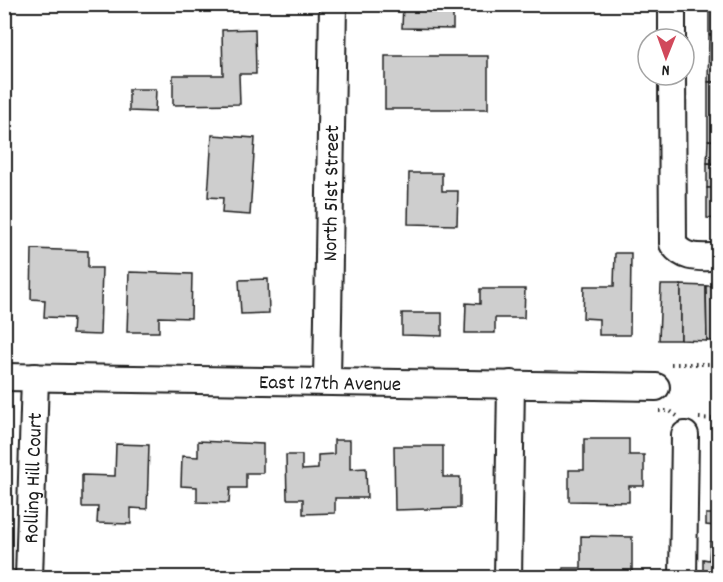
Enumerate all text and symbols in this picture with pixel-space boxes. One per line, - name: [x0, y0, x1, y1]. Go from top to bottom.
- north arrow: [636, 27, 696, 87]
- text: N: [662, 58, 670, 81]
- street label: North 51st Street: [317, 124, 349, 262]
- street label: East 127th Avenue: [259, 369, 401, 401]
- street label: Rolling Hill Court: [18, 412, 52, 544]

